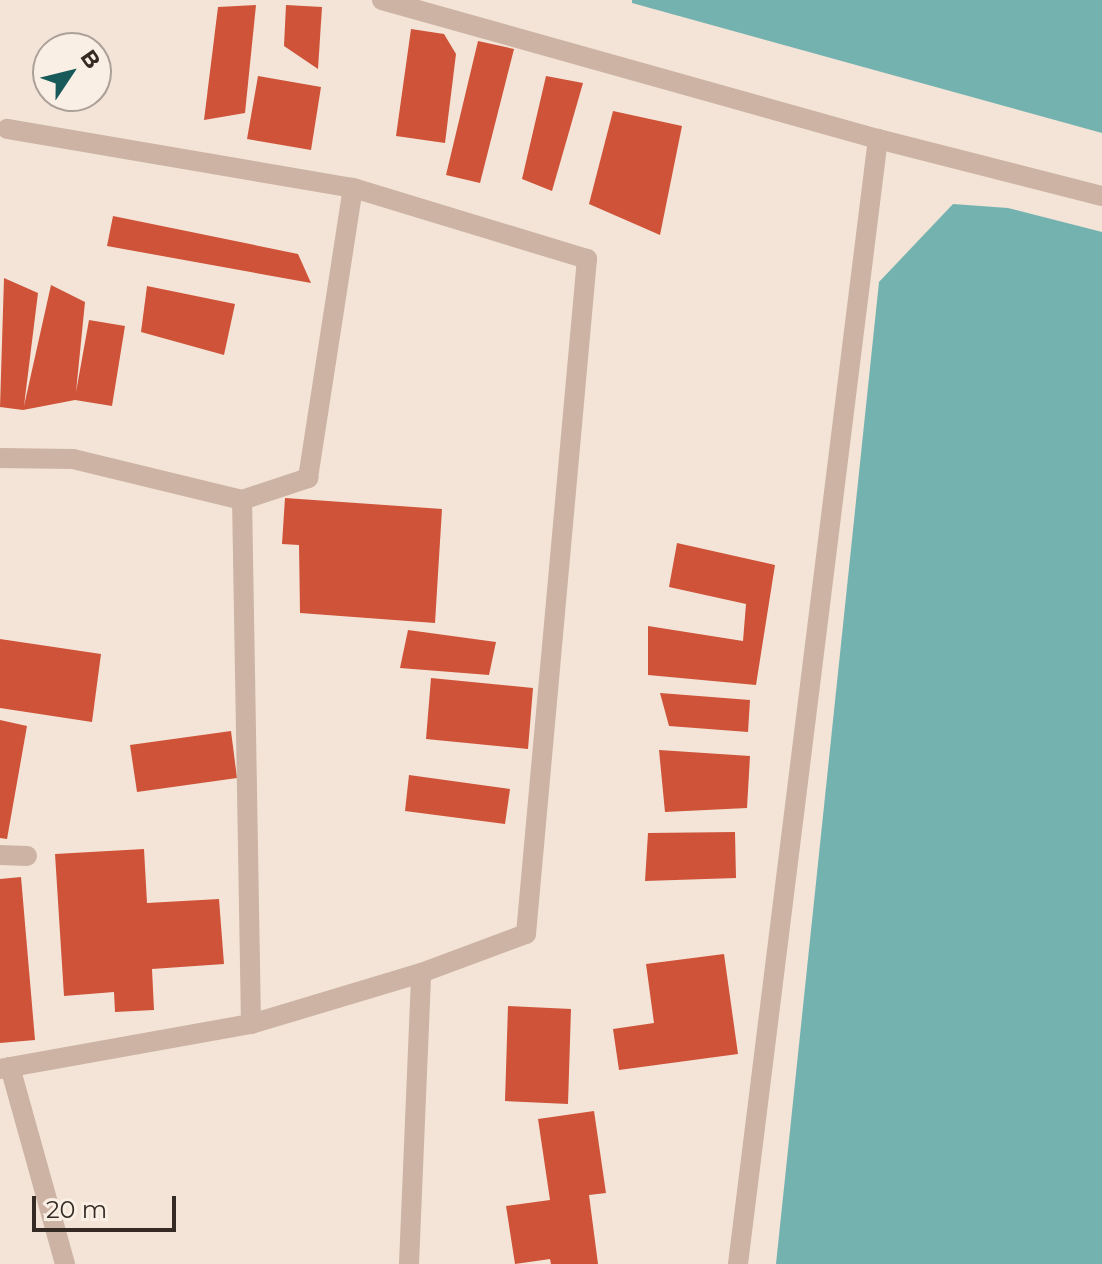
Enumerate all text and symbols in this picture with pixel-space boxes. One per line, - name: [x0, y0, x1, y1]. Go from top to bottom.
- north arrow: [32, 32, 112, 112]
- text: B: [75, 44, 106, 74]
- scale bar: [36, 1180, 180, 1230]
- text: 20 m: [46, 1195, 107, 1224]

